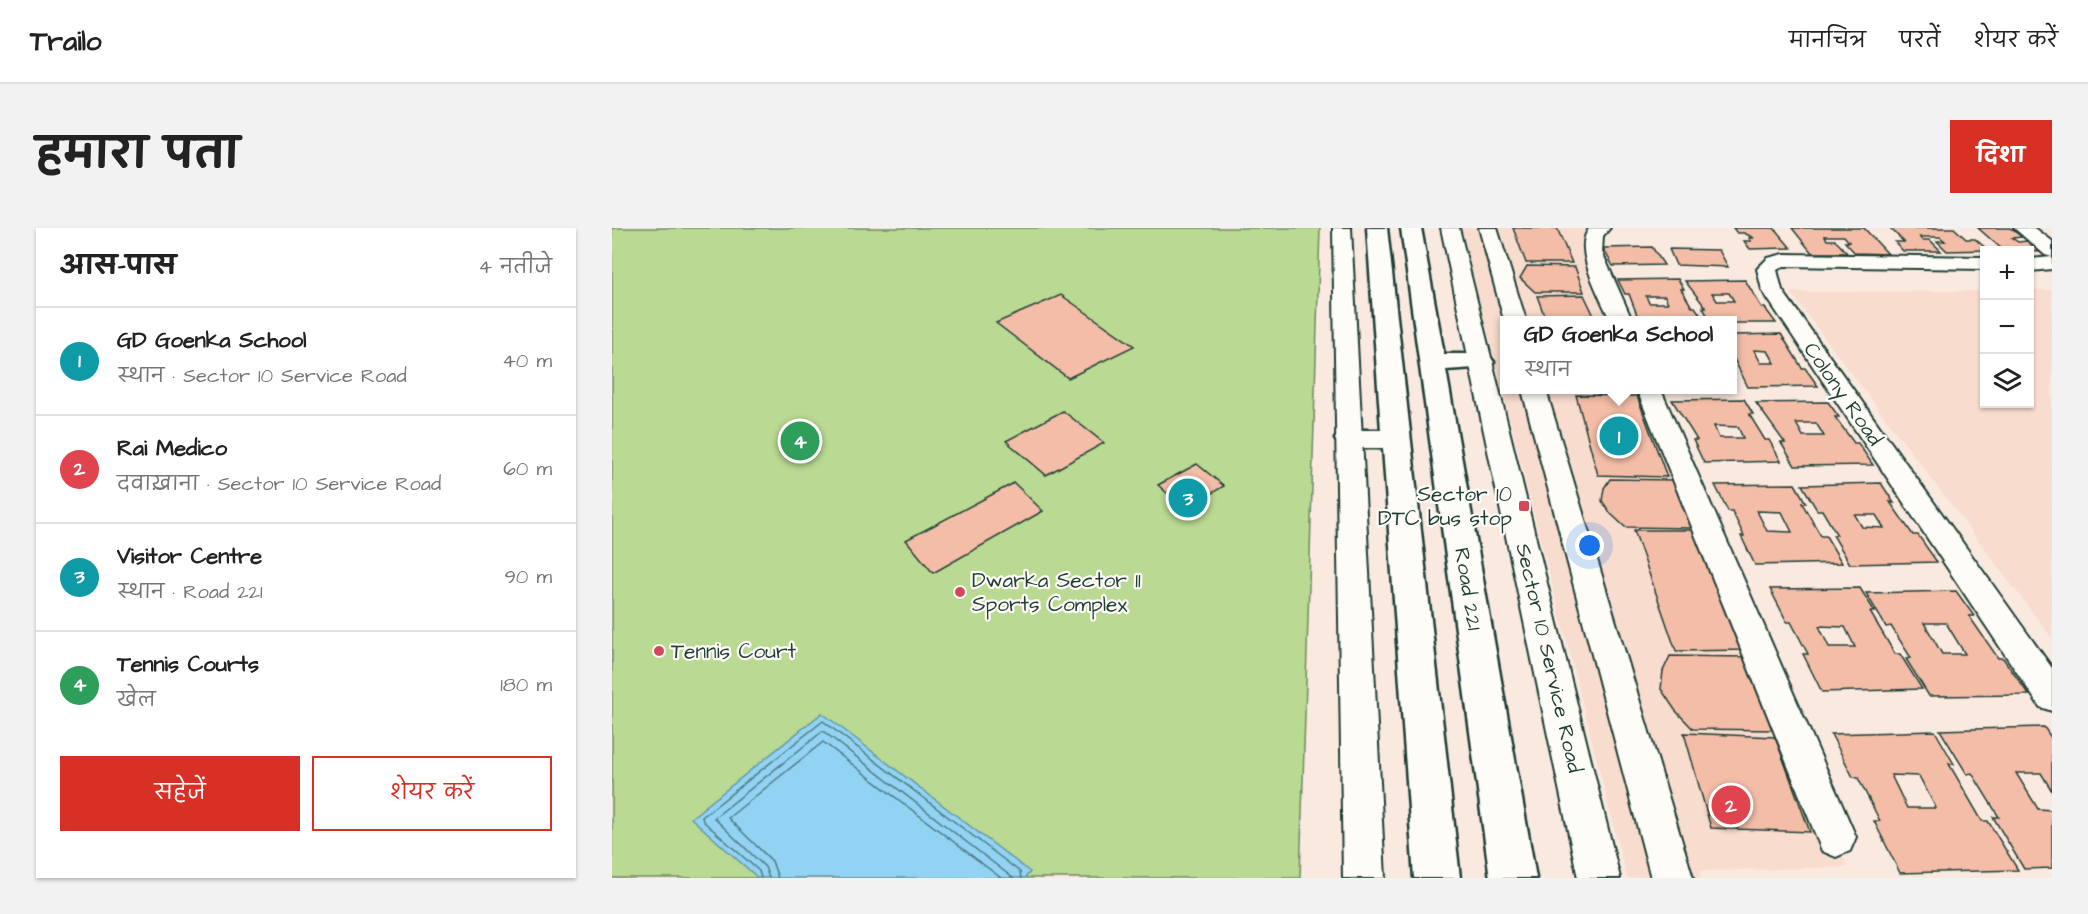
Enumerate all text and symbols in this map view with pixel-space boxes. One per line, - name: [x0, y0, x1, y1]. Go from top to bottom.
- text: Trailo: [30, 22, 102, 61]
- text: मानचित्र: [1789, 26, 1866, 55]
- text: परतें: [1899, 26, 1940, 55]
- text: शेयर करें: [1973, 26, 2058, 55]
- button: दिशा: [1950, 120, 2052, 193]
- text: हमारा पता: [36, 126, 239, 184]
- map controls: [1980, 246, 2034, 408]
- button: +: [1980, 246, 2034, 300]
- text: आस-पास: [60, 248, 176, 284]
- text: 4 नतीजे: [479, 253, 552, 281]
- button: −: [1980, 300, 2034, 354]
- popup: [1500, 316, 1737, 394]
- text: GD Goenka School: [1524, 319, 1713, 350]
- text: GD Goenka School: [117, 325, 307, 356]
- street label: Colony Road: [1795, 336, 1890, 453]
- text: 1: [78, 347, 81, 375]
- text: 40 m: [502, 347, 552, 375]
- button: layers: [1980, 354, 2034, 408]
- text: स्थान: [1524, 356, 1571, 384]
- text: स्थान · Sector 10 Service Road: [117, 362, 407, 390]
- pin: 1: [1600, 414, 1638, 458]
- pin: 4: [780, 418, 819, 464]
- text: Rai Medico: [117, 433, 227, 464]
- text: 2: [74, 455, 85, 483]
- text: 60 m: [503, 455, 552, 483]
- text: दवाख़ाना · Sector 10 Service Road: [117, 470, 441, 498]
- pin: 3: [1168, 476, 1208, 520]
- place label: Sector 10 DTC bus stop: [1378, 480, 1512, 534]
- marker: Sector 10 DTC bus stop: [1517, 499, 1531, 513]
- your location: [1575, 531, 1604, 560]
- street label: Sector 10 Service Road: [1508, 540, 1590, 776]
- text: Visitor Centre: [117, 541, 262, 572]
- street label: Road 221: [1447, 546, 1489, 633]
- text: 3: [74, 563, 85, 591]
- text: 90 m: [504, 563, 552, 591]
- place label: Dwarka Sector 11 Sports Complex: [972, 566, 1141, 620]
- text: स्थान · Road 221: [117, 578, 263, 606]
- marker: Dwarka Sector 11 Sports Complex: [953, 585, 967, 599]
- place label: Tennis Court: [671, 637, 797, 666]
- marker: Tennis Court: [652, 644, 666, 658]
- text: Tennis Courts: [117, 649, 259, 680]
- text: 4: [73, 671, 86, 699]
- text: 180 m: [500, 671, 552, 699]
- text: खेल: [117, 686, 156, 714]
- button: सहेजें: [60, 756, 300, 831]
- button: शेयर करें: [312, 756, 552, 831]
- pin: 2: [1712, 782, 1750, 828]

